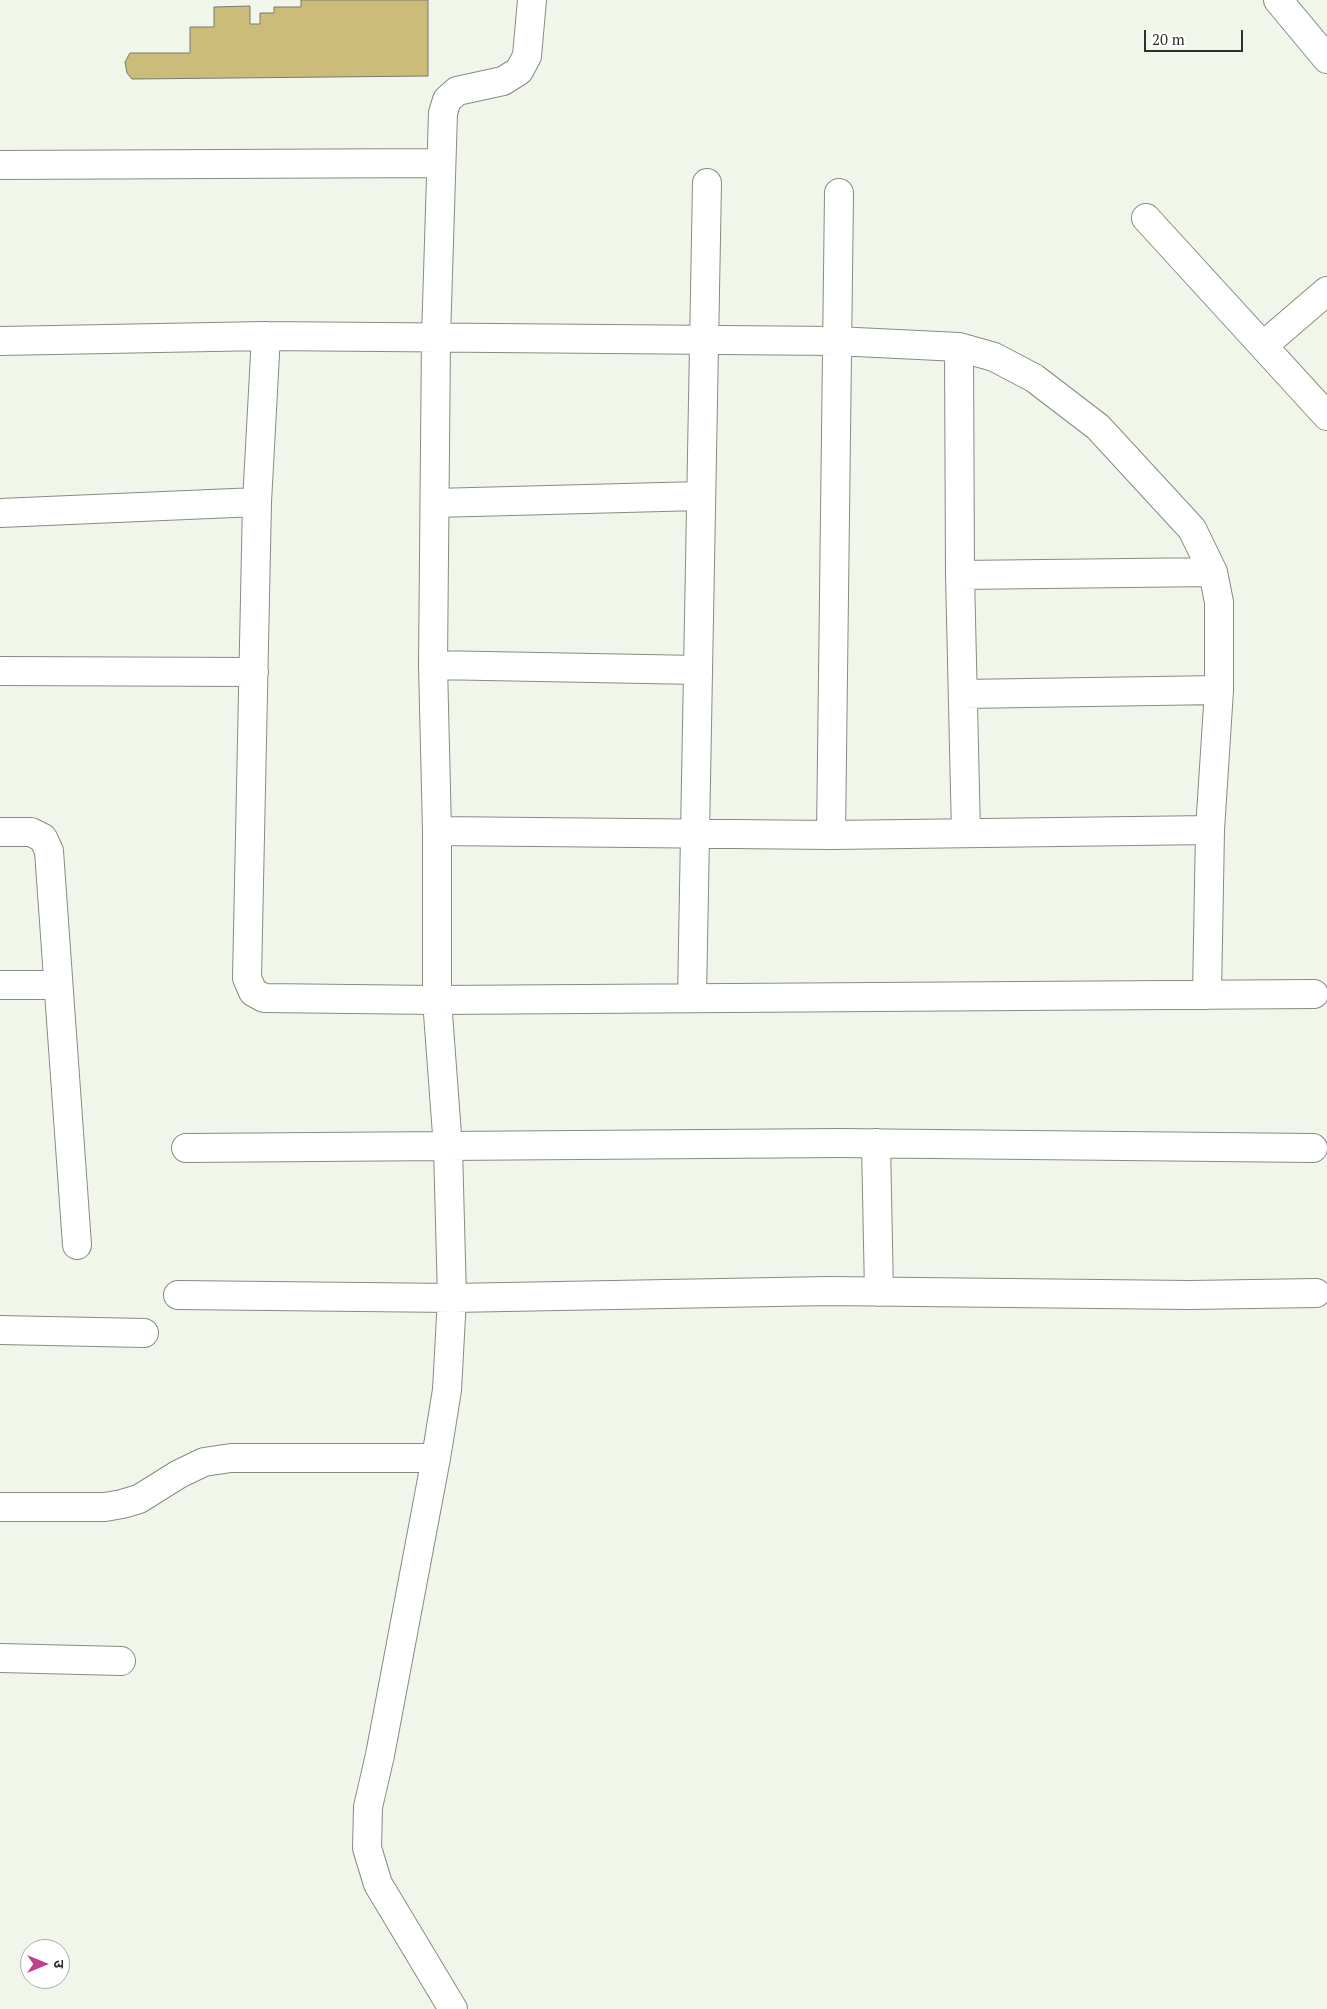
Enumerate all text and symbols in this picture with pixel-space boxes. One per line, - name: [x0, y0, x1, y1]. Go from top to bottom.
- scale bar: [1147, 20, 1246, 52]
- text: 20 m: [1152, 29, 1185, 49]
- north arrow: [20, 1939, 70, 1989]
- text: उ: [50, 1960, 69, 1968]

